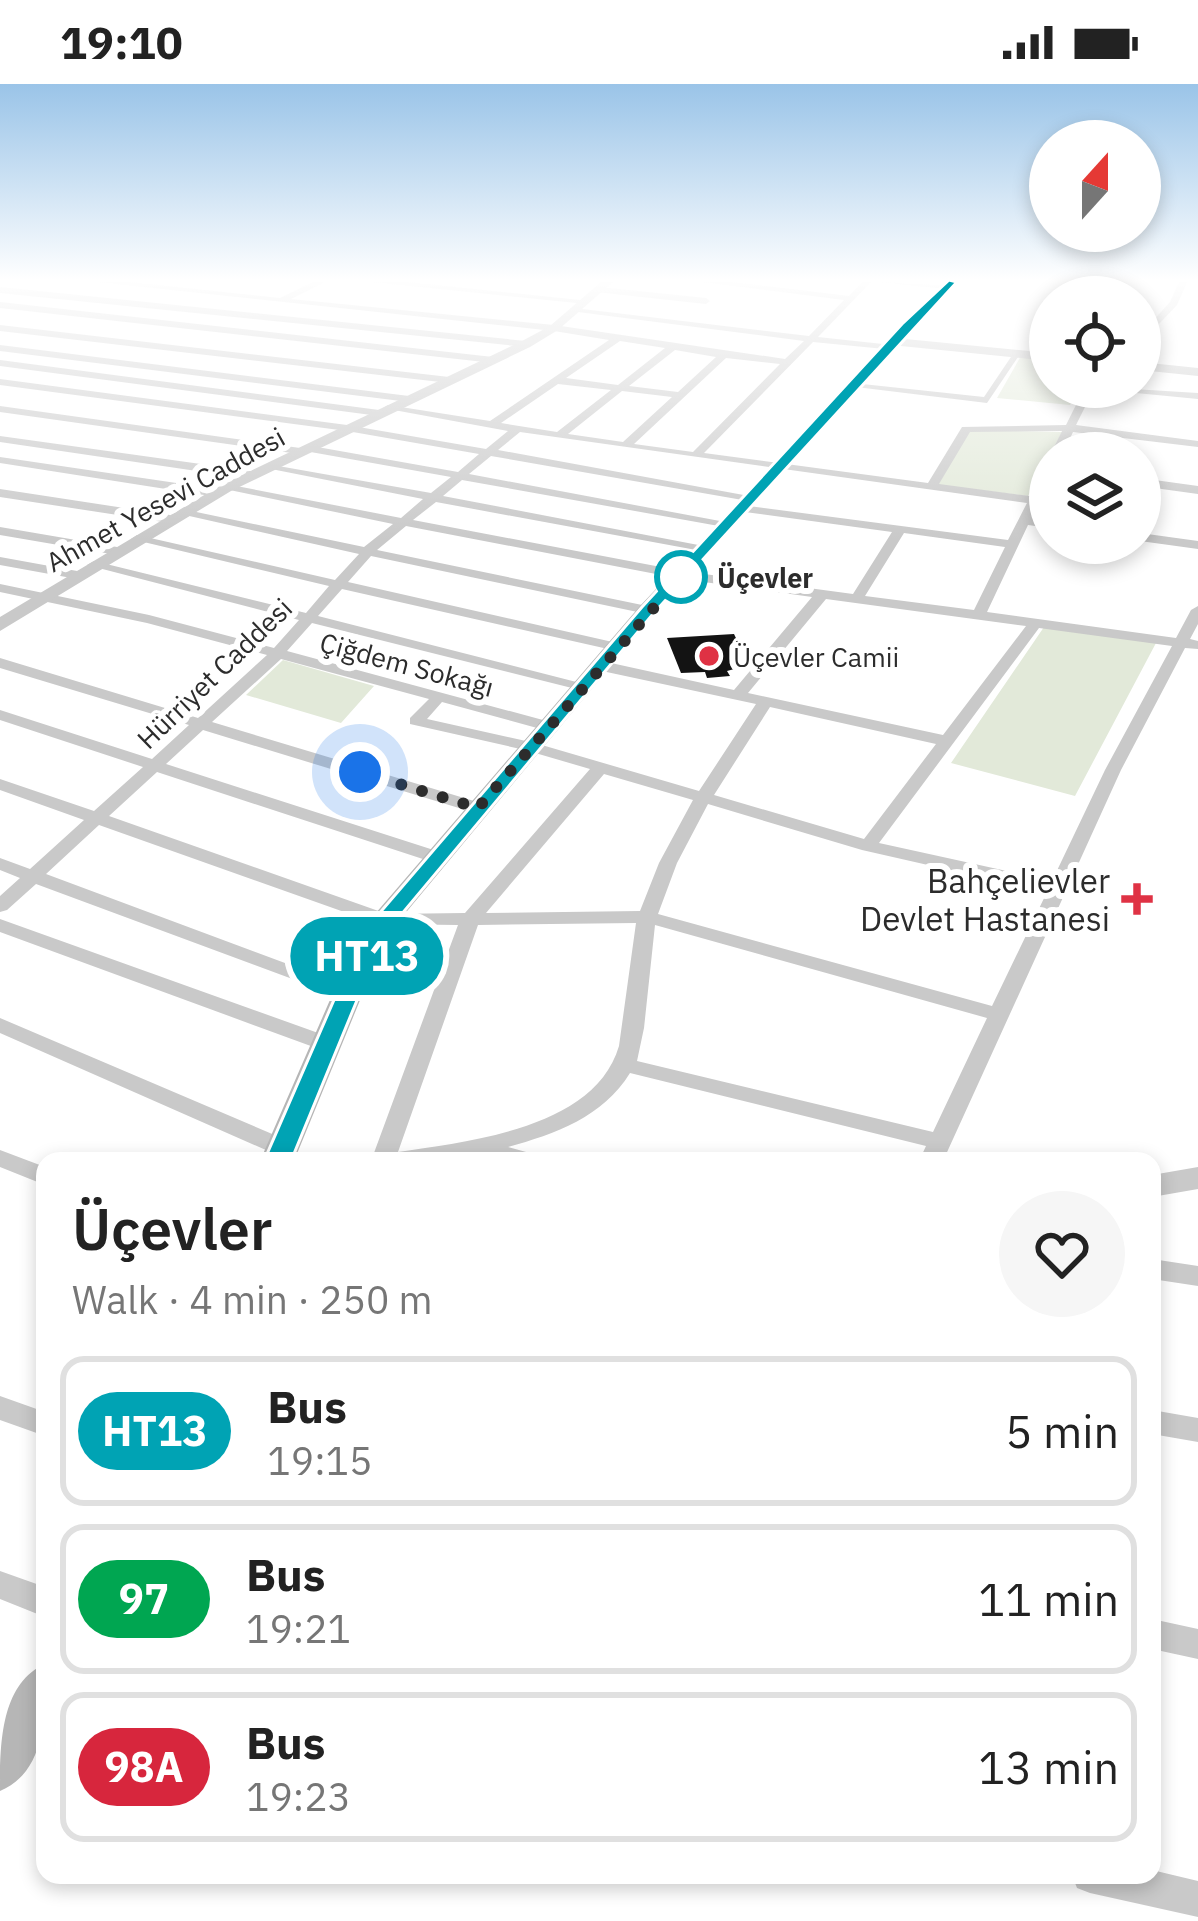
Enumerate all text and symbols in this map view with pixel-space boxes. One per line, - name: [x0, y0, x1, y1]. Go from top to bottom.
- text: 19:10: [60, 13, 183, 71]
- north arrow: [1029, 120, 1161, 252]
- map controls: [1029, 120, 1161, 564]
- button: locate: [1029, 276, 1161, 408]
- street label: Ahmet Yesevi Caddesi: [39, 419, 291, 579]
- button: layers: [1029, 432, 1161, 564]
- marker: Üçevler: [656, 552, 706, 602]
- place label: Üçevler: [717, 560, 813, 595]
- street label: Hürriyet Caddesi: [129, 590, 299, 756]
- street label: Çiğdem Sokağı: [316, 624, 498, 704]
- place label: Üçevler Camii: [733, 639, 899, 674]
- marker: Üçevler Camii: [696, 643, 722, 669]
- your location: [330, 742, 390, 802]
- place label: Bahçelievler Devlet Hastanesi: [860, 859, 1110, 940]
- marker: Bahçelievler Devlet Hastanesi: [1121, 883, 1153, 915]
- line badge: HT13: [283, 917, 451, 995]
- text: HT13: [314, 928, 420, 983]
- button: heart: [999, 1191, 1125, 1317]
- text: Üçevler: [72, 1192, 272, 1266]
- text: Walk · 4 min · 250 m: [72, 1274, 433, 1325]
- text: Bus: [267, 1377, 347, 1435]
- text: 5 min: [1005, 1402, 1119, 1460]
- text: HT13: [102, 1403, 207, 1458]
- text: 19:15: [267, 1435, 372, 1486]
- text: Bus: [246, 1545, 326, 1603]
- text: 11 min: [978, 1570, 1119, 1628]
- text: 97: [119, 1571, 169, 1626]
- text: 19:21: [246, 1603, 351, 1654]
- text: Bus: [246, 1713, 326, 1771]
- text: 13 min: [978, 1738, 1119, 1796]
- text: 98A: [104, 1739, 184, 1794]
- text: 19:23: [246, 1771, 351, 1822]

